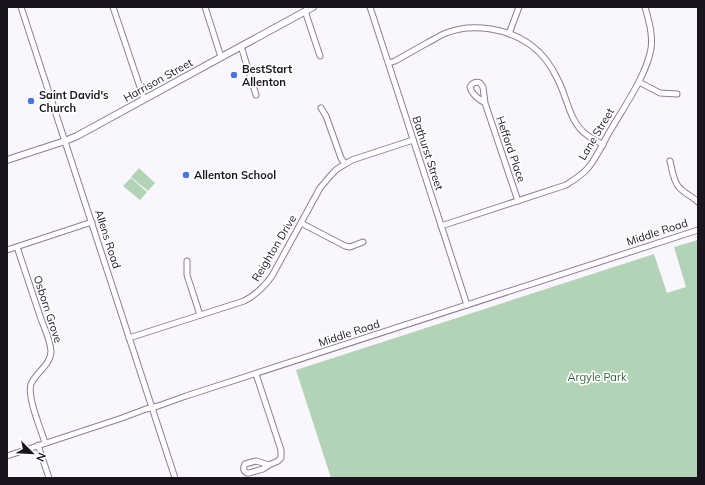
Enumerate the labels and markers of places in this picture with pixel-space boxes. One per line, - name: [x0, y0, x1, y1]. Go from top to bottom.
- place label: BestStart Allenton: [242, 62, 292, 89]
- marker: BestStart Allenton: [229, 70, 239, 80]
- place label: Saint David's Church: [39, 88, 109, 115]
- marker: Saint David's Church: [26, 96, 36, 106]
- place label: Allenton School: [194, 168, 276, 182]
- marker: Allenton School: [181, 170, 191, 180]

